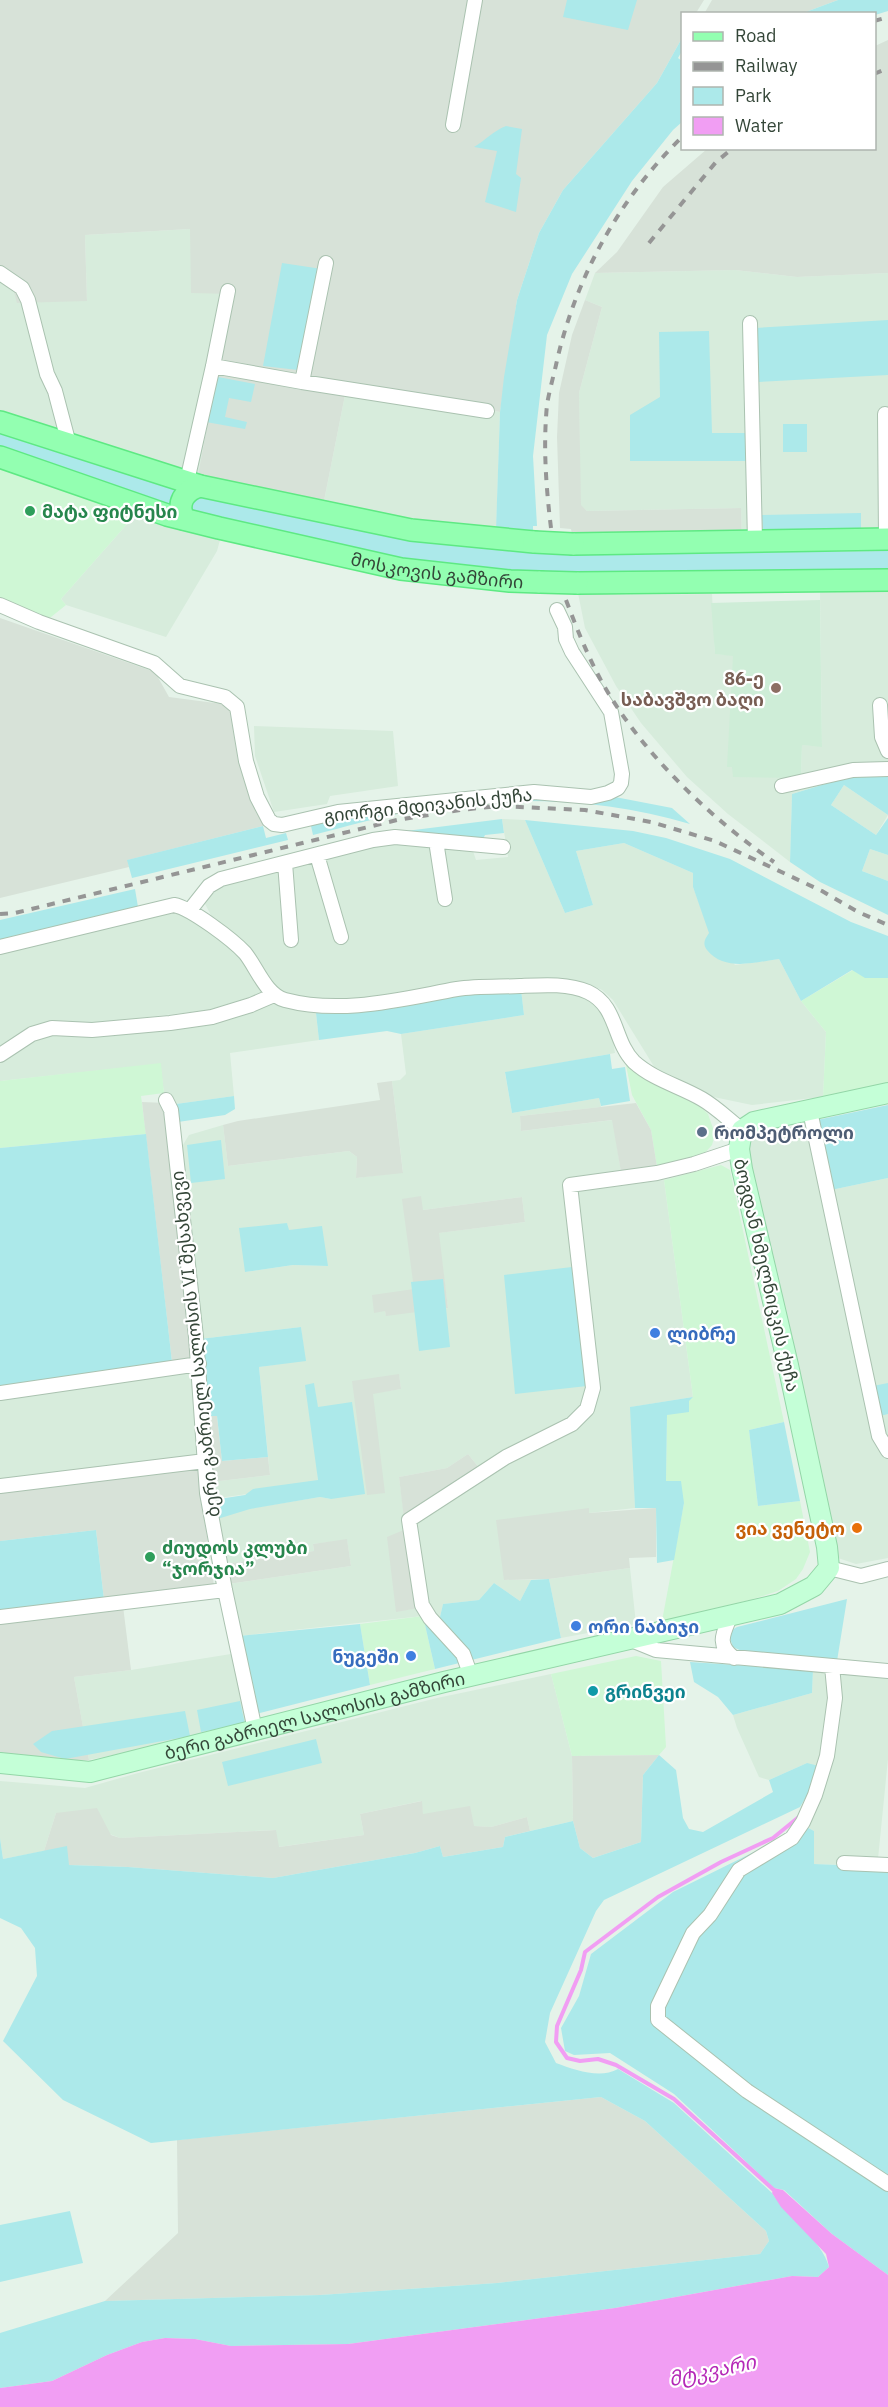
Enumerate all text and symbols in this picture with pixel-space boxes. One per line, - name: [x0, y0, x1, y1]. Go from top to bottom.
- legend: [681, 12, 876, 150]
- text: Road: [735, 24, 776, 47]
- text: Railway: [735, 54, 797, 77]
- text: Park: [735, 84, 772, 107]
- text: Water: [735, 114, 784, 137]
- place label: მატა ფიტნესი: [42, 500, 178, 523]
- marker: მატა ფიტნესი: [23, 504, 37, 518]
- street label: მოსკოვის გამზირი: [349, 547, 524, 593]
- place label: 86-ე საბავშვო ბაღი: [621, 667, 764, 711]
- marker: 86-ე საბავშვო ბაღი: [769, 681, 783, 695]
- street label: გიორგი მდივანის ქუჩა: [323, 783, 533, 827]
- place label: რომპეტროლი: [714, 1121, 854, 1144]
- marker: რომპეტროლი: [695, 1125, 709, 1139]
- street label: ბოგდან ხმელნიცკის ქუჩა: [729, 1156, 805, 1394]
- street label: ბერი გაბრიელ სალოსის VI შესახვევი: [165, 1170, 225, 1518]
- place label: ლიბრე: [667, 1322, 736, 1345]
- marker: ლიბრე: [648, 1326, 662, 1340]
- place label: ვია ვენეტო: [735, 1517, 845, 1540]
- marker: ვია ვენეტო: [850, 1521, 864, 1535]
- place label: ძიუდოს კლუბი “ჯორჯია”: [162, 1536, 308, 1580]
- marker: ძიუდოს კლუბი “ჯორჯია”: [143, 1550, 157, 1564]
- place label: ორი ნაბიჯი: [588, 1615, 699, 1638]
- marker: ორი ნაბიჯი: [569, 1619, 583, 1633]
- place label: ნუგეში: [332, 1645, 399, 1668]
- marker: ნუგეში: [404, 1649, 418, 1663]
- street label: ბერი გაბრიელ სალოსის გამზირი: [162, 1666, 467, 1764]
- place label: გრინვეი: [605, 1680, 686, 1703]
- marker: გრინვეი: [586, 1684, 600, 1698]
- water label: მტკვარი: [666, 2347, 759, 2392]

